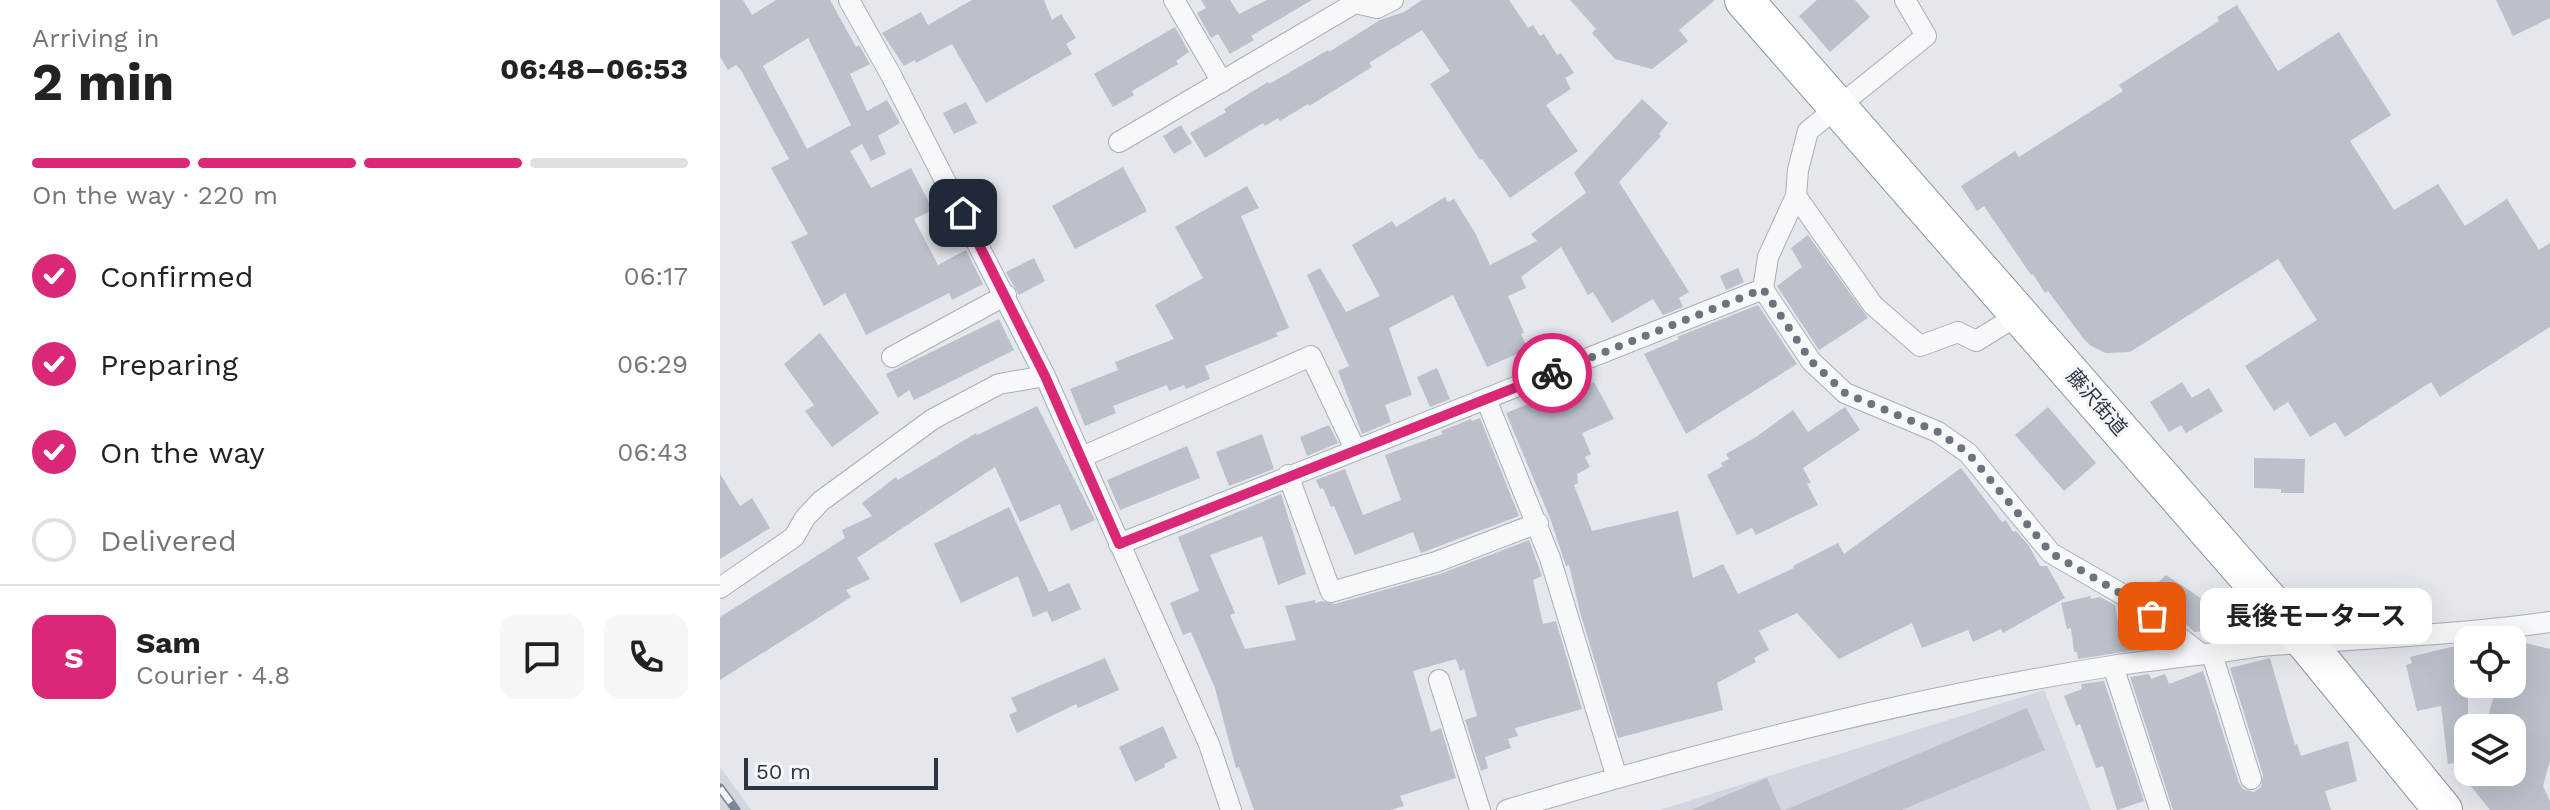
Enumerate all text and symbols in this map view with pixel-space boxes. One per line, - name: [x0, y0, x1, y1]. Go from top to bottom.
- text: Arriving in: [32, 23, 160, 53]
- text: 06:48–06:53: [500, 51, 688, 86]
- text: 2 min: [32, 52, 174, 113]
- pin: [929, 179, 997, 247]
- text: On the way · 220 m: [32, 180, 278, 210]
- icon: home: [941, 191, 985, 235]
- icon: check: [32, 254, 76, 298]
- text: Confirmed: [100, 259, 254, 294]
- text: 06:17: [624, 261, 688, 291]
- courier: [1512, 333, 1592, 413]
- icon: check: [32, 342, 76, 386]
- text: Preparing: [100, 347, 238, 382]
- text: 06:29: [617, 349, 688, 379]
- icon: bike: [1530, 351, 1574, 395]
- street label: 藤沢街道: [2062, 364, 2132, 440]
- icon: check: [32, 430, 76, 474]
- text: On the way: [100, 435, 265, 470]
- text: 06:43: [617, 437, 688, 467]
- text: Delivered: [100, 523, 237, 558]
- pin: [2118, 582, 2186, 650]
- callout: 長後モータース: [2200, 588, 2432, 644]
- icon: bag: [2130, 594, 2174, 638]
- text: 長後モータース: [2226, 601, 2406, 631]
- button: chat: [500, 615, 584, 699]
- button: phone: [604, 615, 688, 699]
- text: Sam: [136, 625, 201, 660]
- map controls: [2454, 626, 2526, 786]
- button: locate: [2454, 626, 2526, 698]
- text: S: [64, 640, 84, 675]
- text: Courier · 4.8: [136, 660, 290, 690]
- button: layers: [2454, 714, 2526, 786]
- scale bar: [744, 754, 938, 790]
- text: 50 m: [756, 759, 811, 784]

